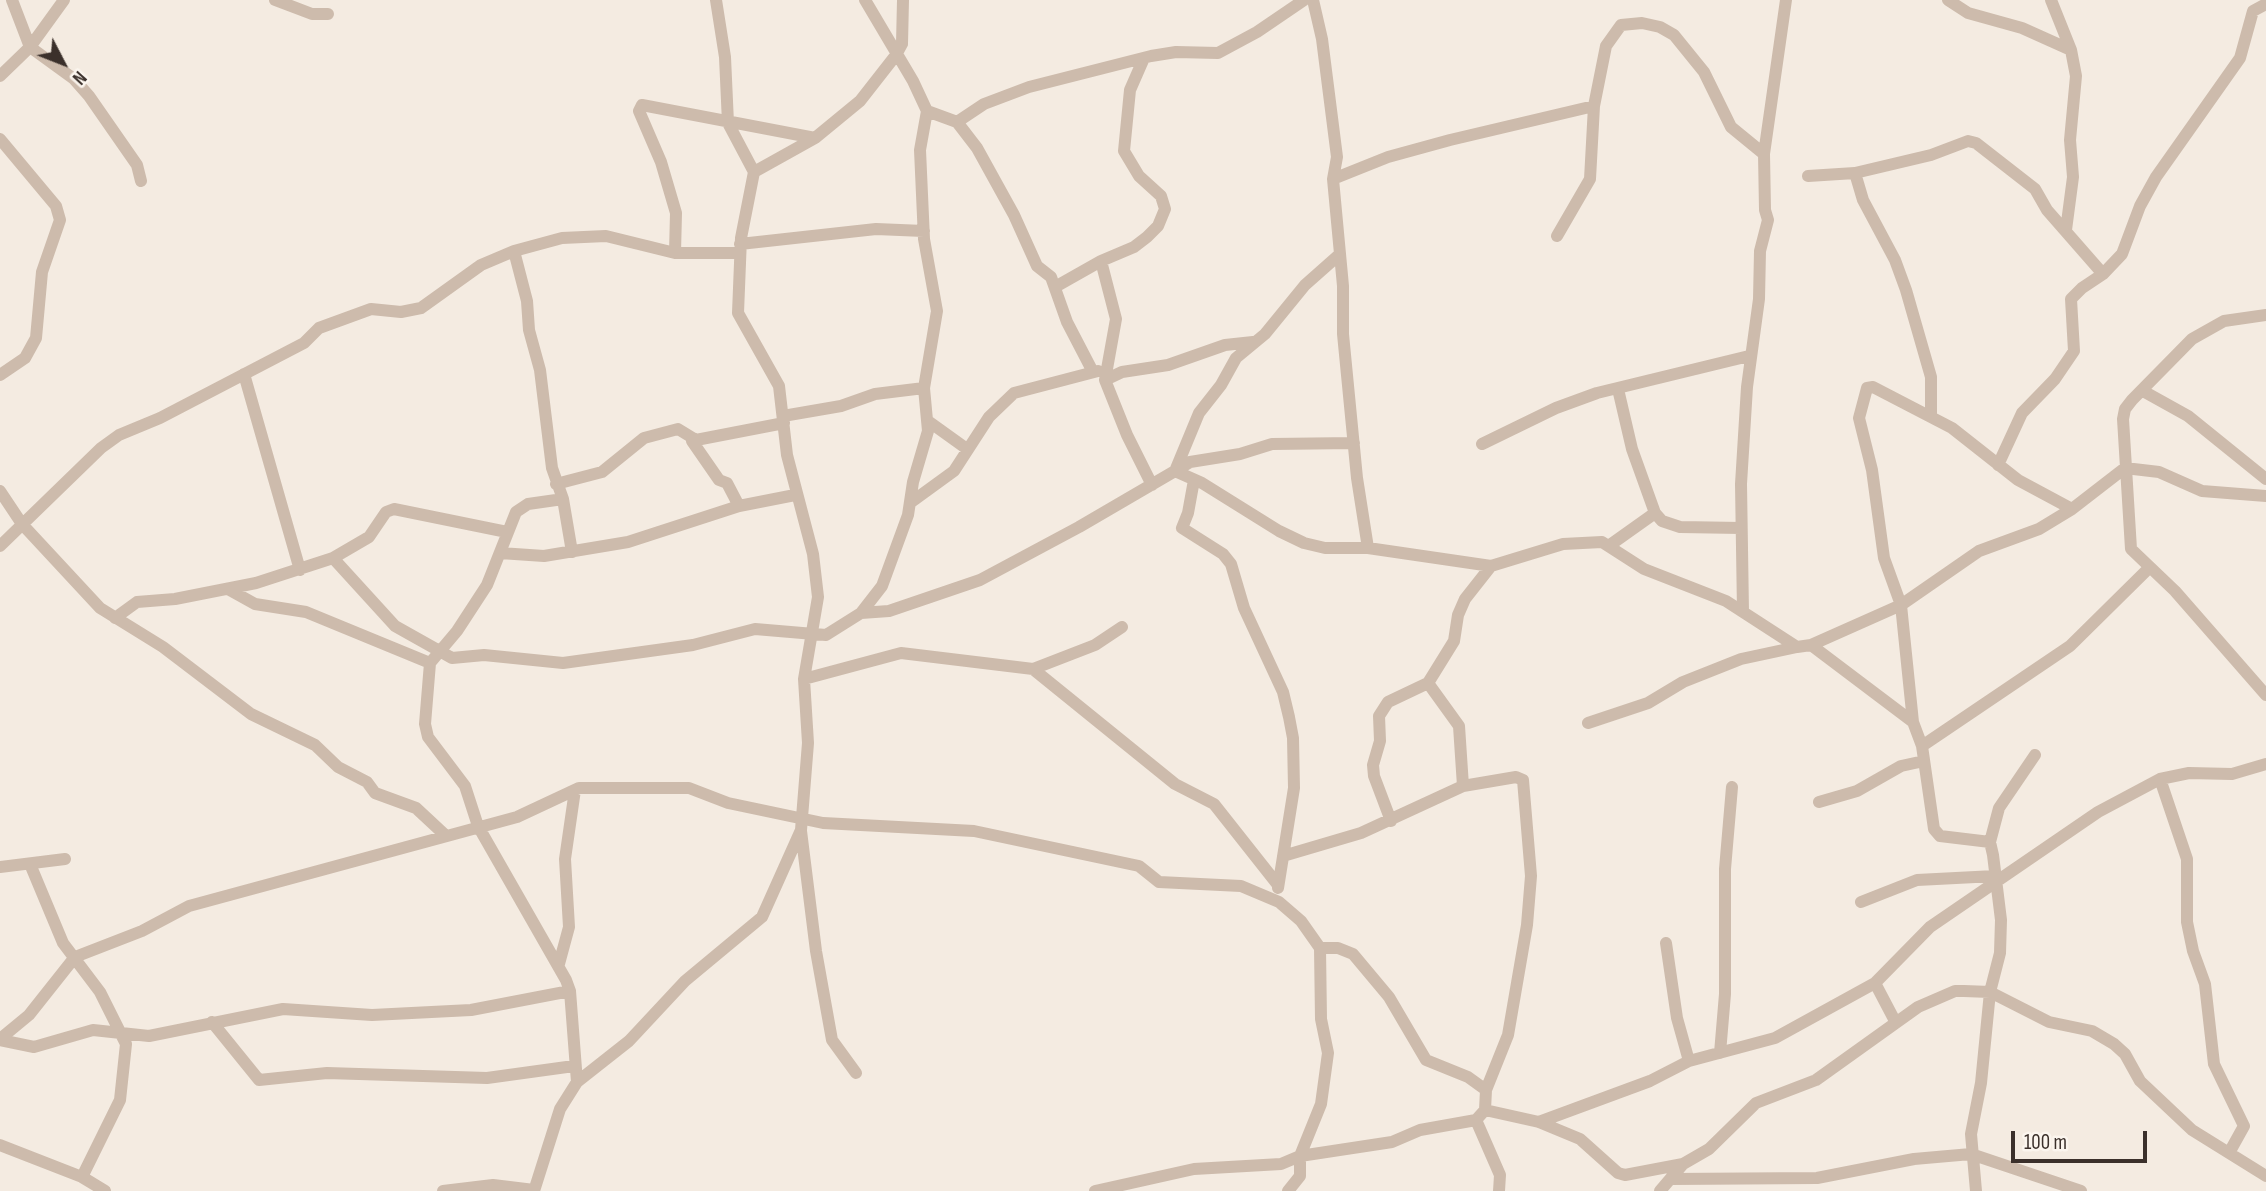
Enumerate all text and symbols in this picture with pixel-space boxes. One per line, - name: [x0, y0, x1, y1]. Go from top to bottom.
- north arrow: [28, 28, 98, 98]
- text: N: [67, 66, 91, 89]
- scale bar: [2014, 1118, 2150, 1162]
- text: 100 m: [2024, 1130, 2067, 1155]

